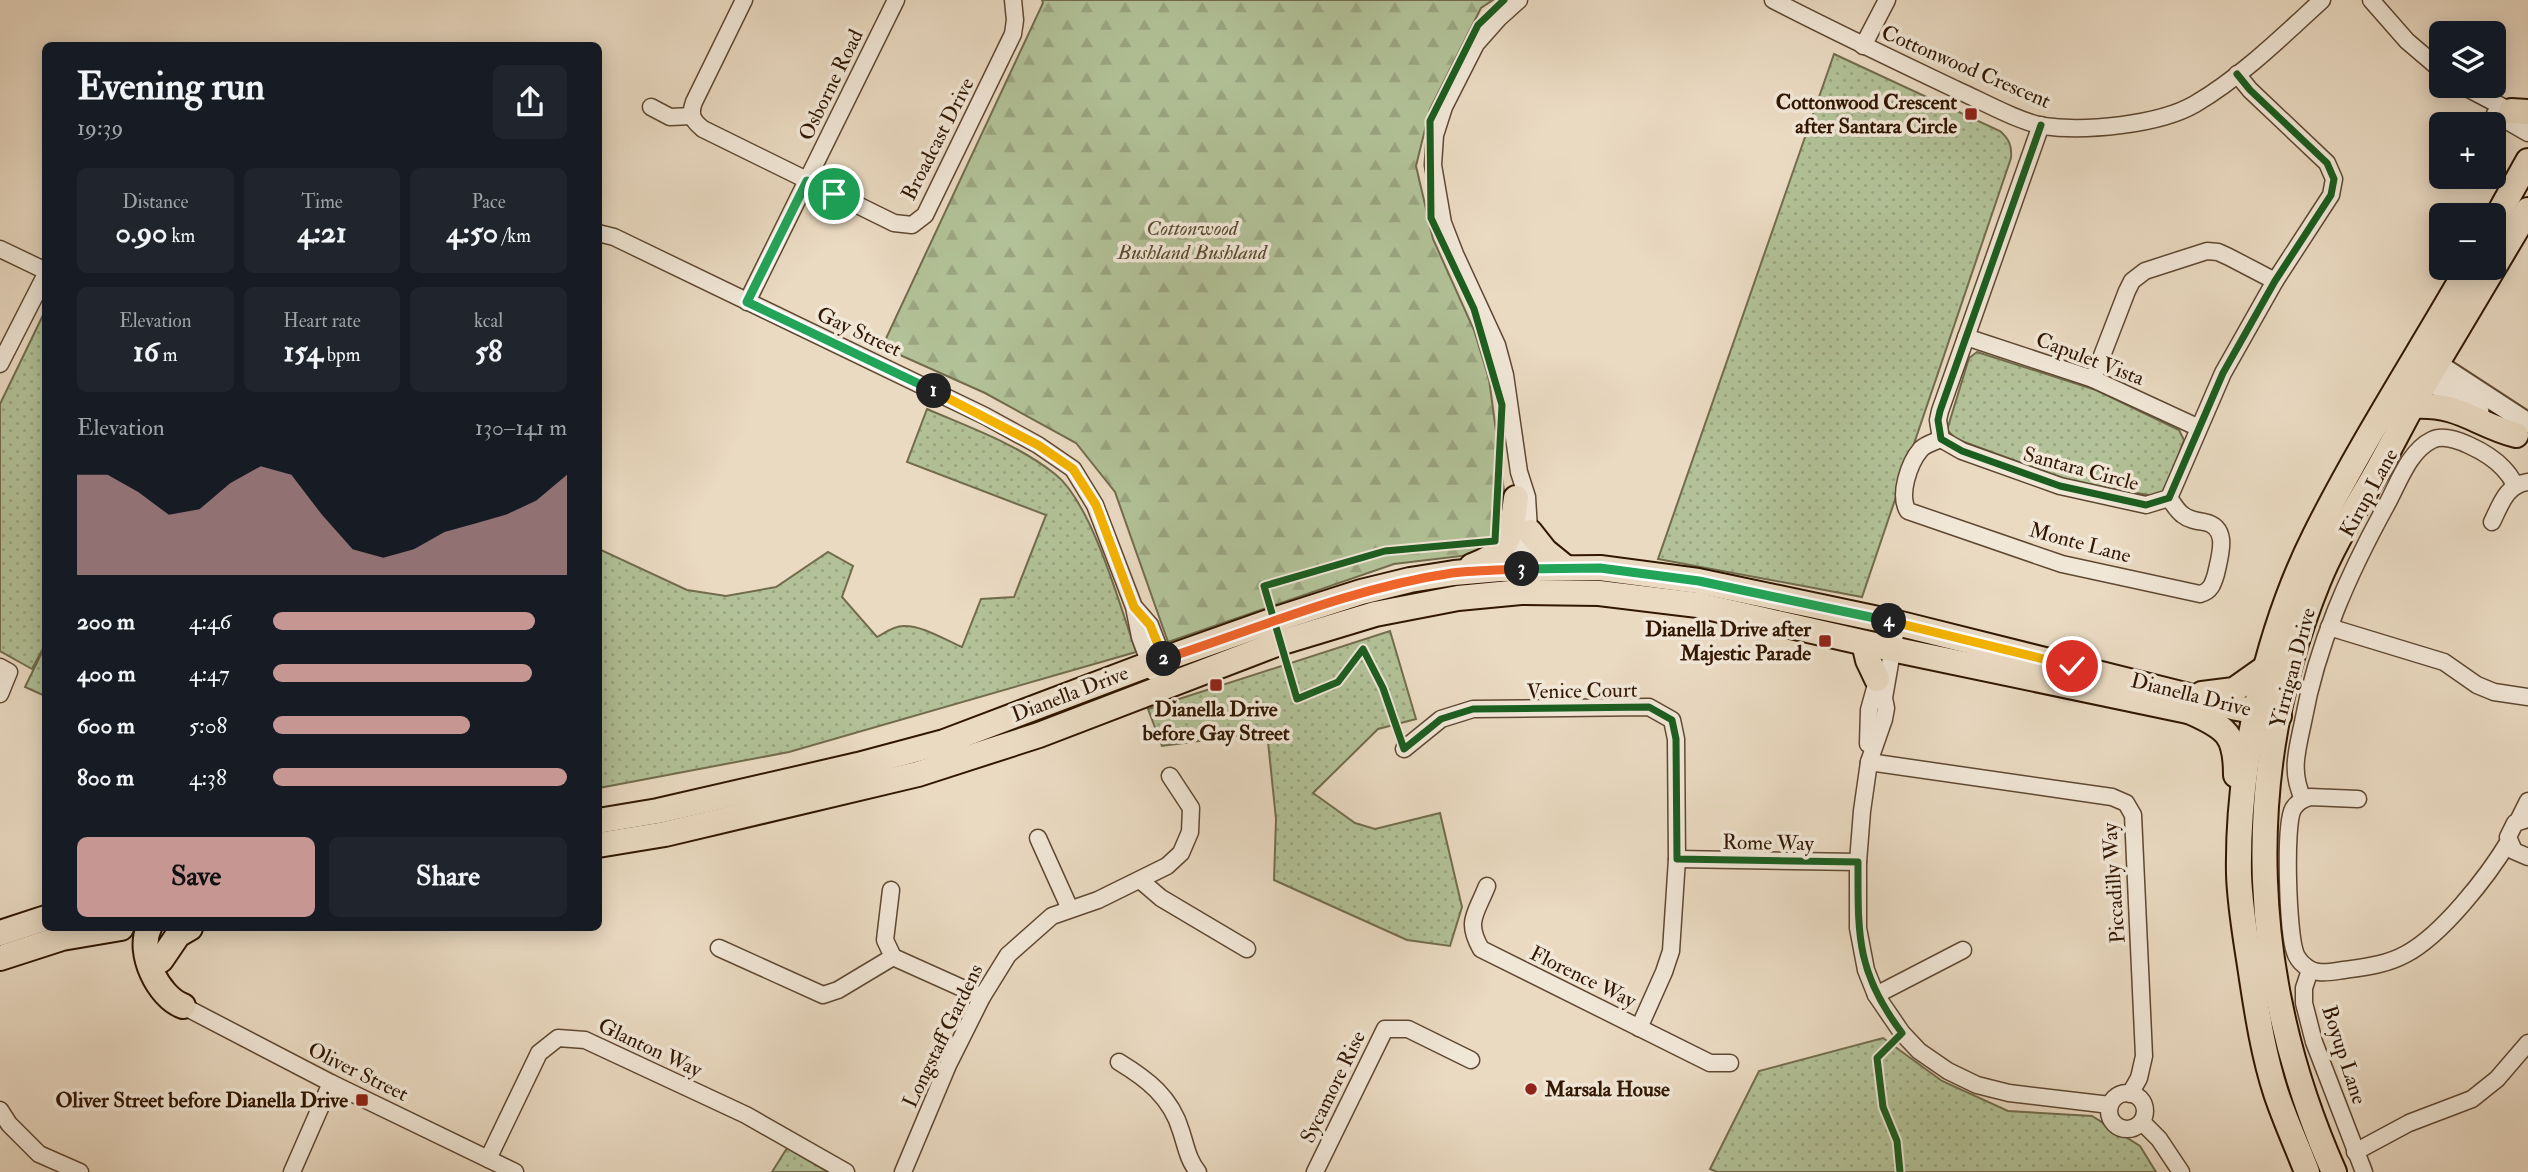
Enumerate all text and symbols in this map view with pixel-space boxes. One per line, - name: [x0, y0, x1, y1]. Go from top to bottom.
- street label: Cottonwood Crescent: [1877, 19, 2055, 115]
- map controls: [2429, 21, 2506, 280]
- button: layers: [2429, 21, 2506, 98]
- street label: Osborne Road: [792, 24, 870, 145]
- text: Evening run: [77, 63, 265, 111]
- button: share: [493, 65, 567, 139]
- street label: Broadcast Drive: [896, 73, 981, 205]
- place label: Cottonwood Crescent after Santara Circle: [1776, 89, 1957, 140]
- marker: Cottonwood Crescent after Santara Circle: [1963, 106, 1979, 122]
- button: +: [2429, 112, 2506, 189]
- text: 19:39: [77, 113, 123, 142]
- pin: [804, 164, 864, 224]
- icon: arrive: [815, 175, 853, 213]
- text: Distance: [122, 190, 189, 214]
- text: Time: [301, 190, 343, 214]
- text: Pace: [472, 190, 506, 214]
- button: −: [2429, 203, 2506, 280]
- text: 0.90: [115, 214, 167, 251]
- text: 4:21: [297, 214, 347, 251]
- text: 4:50: [446, 214, 498, 251]
- park label: Cottonwood Bushland Bushland: [1116, 215, 1268, 266]
- text: km: [167, 224, 195, 248]
- text: /km: [498, 224, 531, 248]
- street label: Gay Street: [812, 301, 906, 363]
- text: Elevation: [119, 309, 192, 333]
- text: Heart rate: [283, 309, 361, 333]
- text: kcal: [474, 309, 503, 333]
- street label: Capulet Vista: [2032, 326, 2148, 392]
- text: 16: [133, 333, 159, 370]
- text: 154: [284, 333, 323, 370]
- text: 58: [475, 333, 502, 370]
- text: m: [159, 343, 178, 367]
- text: bpm: [323, 343, 360, 367]
- pin: 1: [916, 374, 951, 408]
- text: 1: [930, 378, 937, 402]
- text: Elevation: [77, 413, 165, 442]
- text: 130–141 m: [475, 413, 567, 442]
- street label: Santara Circle: [2020, 441, 2142, 497]
- street label: Kirup Lane: [2334, 444, 2405, 542]
- street label: Monte Lane: [2026, 516, 2134, 570]
- pin: 3: [1504, 552, 1540, 586]
- text: 3: [1518, 556, 1525, 580]
- pin: 4: [1871, 604, 1906, 638]
- street label: Yirrigan Drive: [2264, 605, 2322, 731]
- text: 200 m: [77, 607, 135, 636]
- text: 4:46: [189, 607, 231, 636]
- text: 4: [1883, 608, 1894, 632]
- place label: Dianella Drive after Majestic Parade: [1645, 616, 1812, 667]
- marker: Dianella Drive after Majestic Parade: [1817, 633, 1833, 649]
- pin: [2042, 636, 2102, 696]
- pin: 2: [1146, 642, 1182, 676]
- text: 2: [1159, 646, 1168, 670]
- icon: check: [2053, 647, 2091, 685]
- text: 400 m: [77, 659, 136, 688]
- text: 4:47: [189, 659, 230, 688]
- street label: Dianella Drive: [1008, 659, 1132, 729]
- street label: Dianella Drive: [2128, 667, 2254, 723]
- marker: Dianella Drive before Gay Street: [1208, 677, 1224, 693]
- street label: Venice Court: [1526, 677, 1638, 705]
- place label: Dianella Drive before Gay Street: [1141, 696, 1290, 747]
- text: 600 m: [77, 711, 135, 740]
- text: 5:08: [189, 711, 227, 740]
- text: 800 m: [77, 763, 134, 792]
- text: 4:38: [189, 763, 227, 792]
- street label: Piccadilly Way: [2096, 821, 2132, 944]
- street label: Rome Way: [1722, 829, 1815, 857]
- button: Save: [77, 837, 315, 917]
- button: Share: [329, 837, 567, 917]
- street label: Florence Way: [1526, 940, 1641, 1015]
- street label: Longstaff Gardens: [897, 960, 989, 1112]
- street label: Boyup Lane: [2315, 1002, 2373, 1108]
- street label: Glanton Way: [594, 1012, 707, 1084]
- street label: Sycamore Rise: [1294, 1026, 1372, 1148]
- street label: Oliver Street: [303, 1036, 413, 1108]
- place label: Marsala House: [1544, 1076, 1670, 1103]
- marker: Marsala House: [1523, 1081, 1539, 1097]
- place label: Oliver Street before Dianella Drive: [56, 1087, 348, 1114]
- marker: Oliver Street before Dianella Drive: [354, 1092, 370, 1108]

